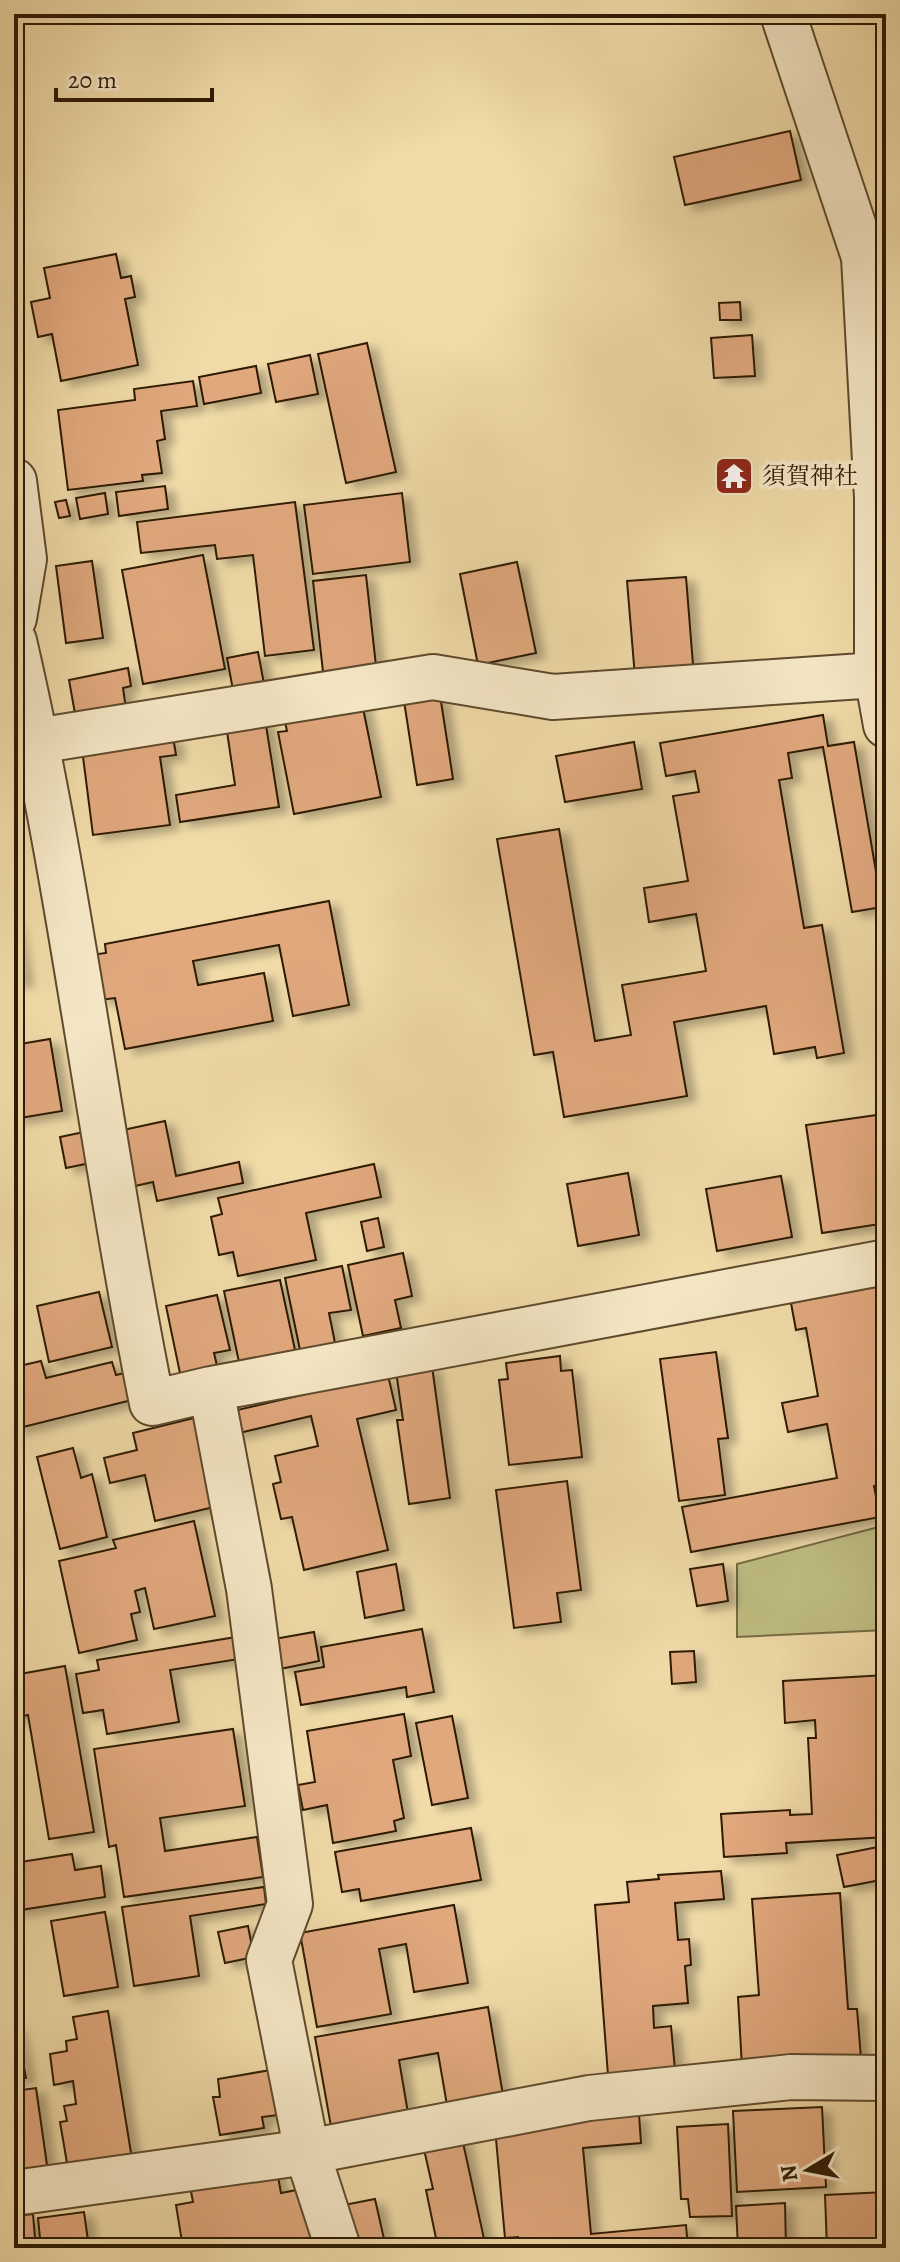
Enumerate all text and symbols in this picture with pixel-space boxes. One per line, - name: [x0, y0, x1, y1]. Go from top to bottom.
- scale bar: [56, 52, 212, 102]
- text: 20 m: [68, 64, 117, 96]
- temple icon: 須賀神社: [713, 455, 755, 497]
- place label: 須賀神社: [762, 460, 858, 492]
- north arrow: [768, 2130, 848, 2210]
- text: N: [773, 2163, 805, 2184]

